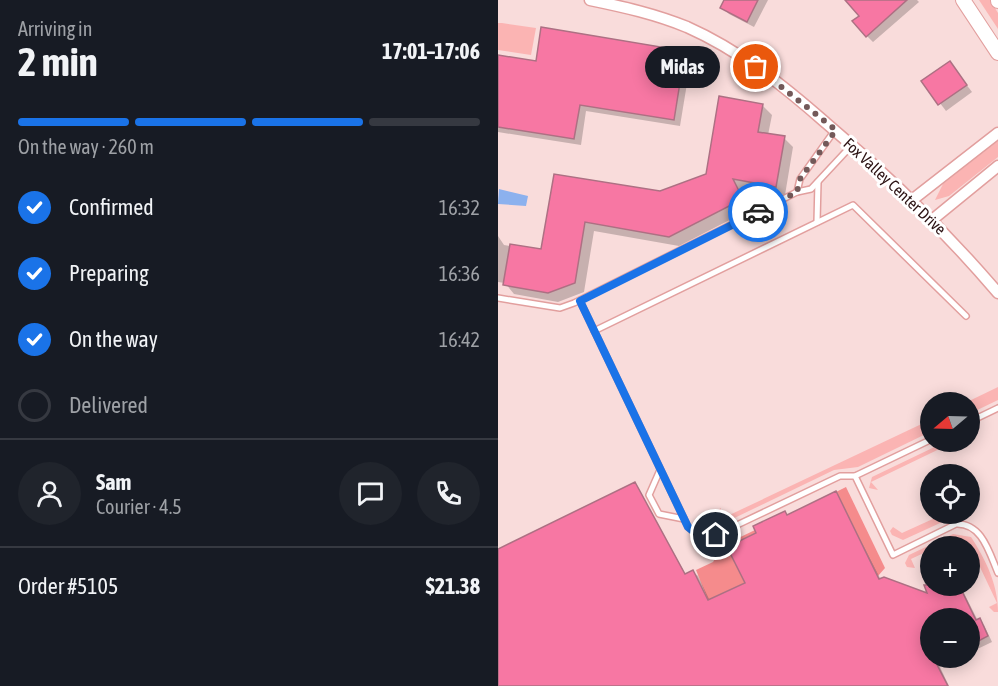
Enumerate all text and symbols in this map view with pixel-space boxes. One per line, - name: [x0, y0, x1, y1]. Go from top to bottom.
- text: Arriving in: [18, 17, 92, 40]
- text: 17:01–17:06: [382, 38, 480, 64]
- text: 2 min: [18, 40, 98, 84]
- pin: [730, 41, 781, 92]
- callout: Midas: [645, 46, 720, 88]
- icon: bag: [739, 50, 772, 83]
- text: Midas: [661, 55, 704, 78]
- street label: Fox Valley Center Drive: [840, 134, 950, 239]
- text: On the way · 260 m: [18, 135, 154, 158]
- courier: [728, 182, 788, 242]
- icon: check: [18, 191, 51, 224]
- text: Confirmed: [69, 194, 154, 220]
- text: 16:32: [439, 196, 480, 219]
- icon: car: [742, 196, 775, 229]
- icon: check: [18, 257, 51, 290]
- text: Preparing: [69, 260, 149, 286]
- text: 16:36: [439, 262, 480, 285]
- icon: check: [18, 323, 51, 356]
- text: On the way: [69, 326, 158, 352]
- text: 16:42: [439, 328, 480, 351]
- text: Delivered: [69, 392, 148, 418]
- north arrow: [920, 392, 980, 452]
- map controls: [920, 392, 980, 668]
- button: person: [18, 462, 81, 525]
- button: chat: [339, 462, 402, 525]
- button: phone: [417, 462, 480, 525]
- button: locate: [920, 464, 980, 524]
- text: Sam: [96, 469, 131, 495]
- text: Courier · 4.5: [96, 495, 182, 518]
- pin: [690, 509, 741, 560]
- icon: home: [699, 518, 732, 551]
- button: +: [920, 536, 980, 596]
- text: Order #5105: [18, 573, 118, 599]
- text: $21.38: [425, 573, 480, 599]
- button: −: [920, 608, 980, 668]

